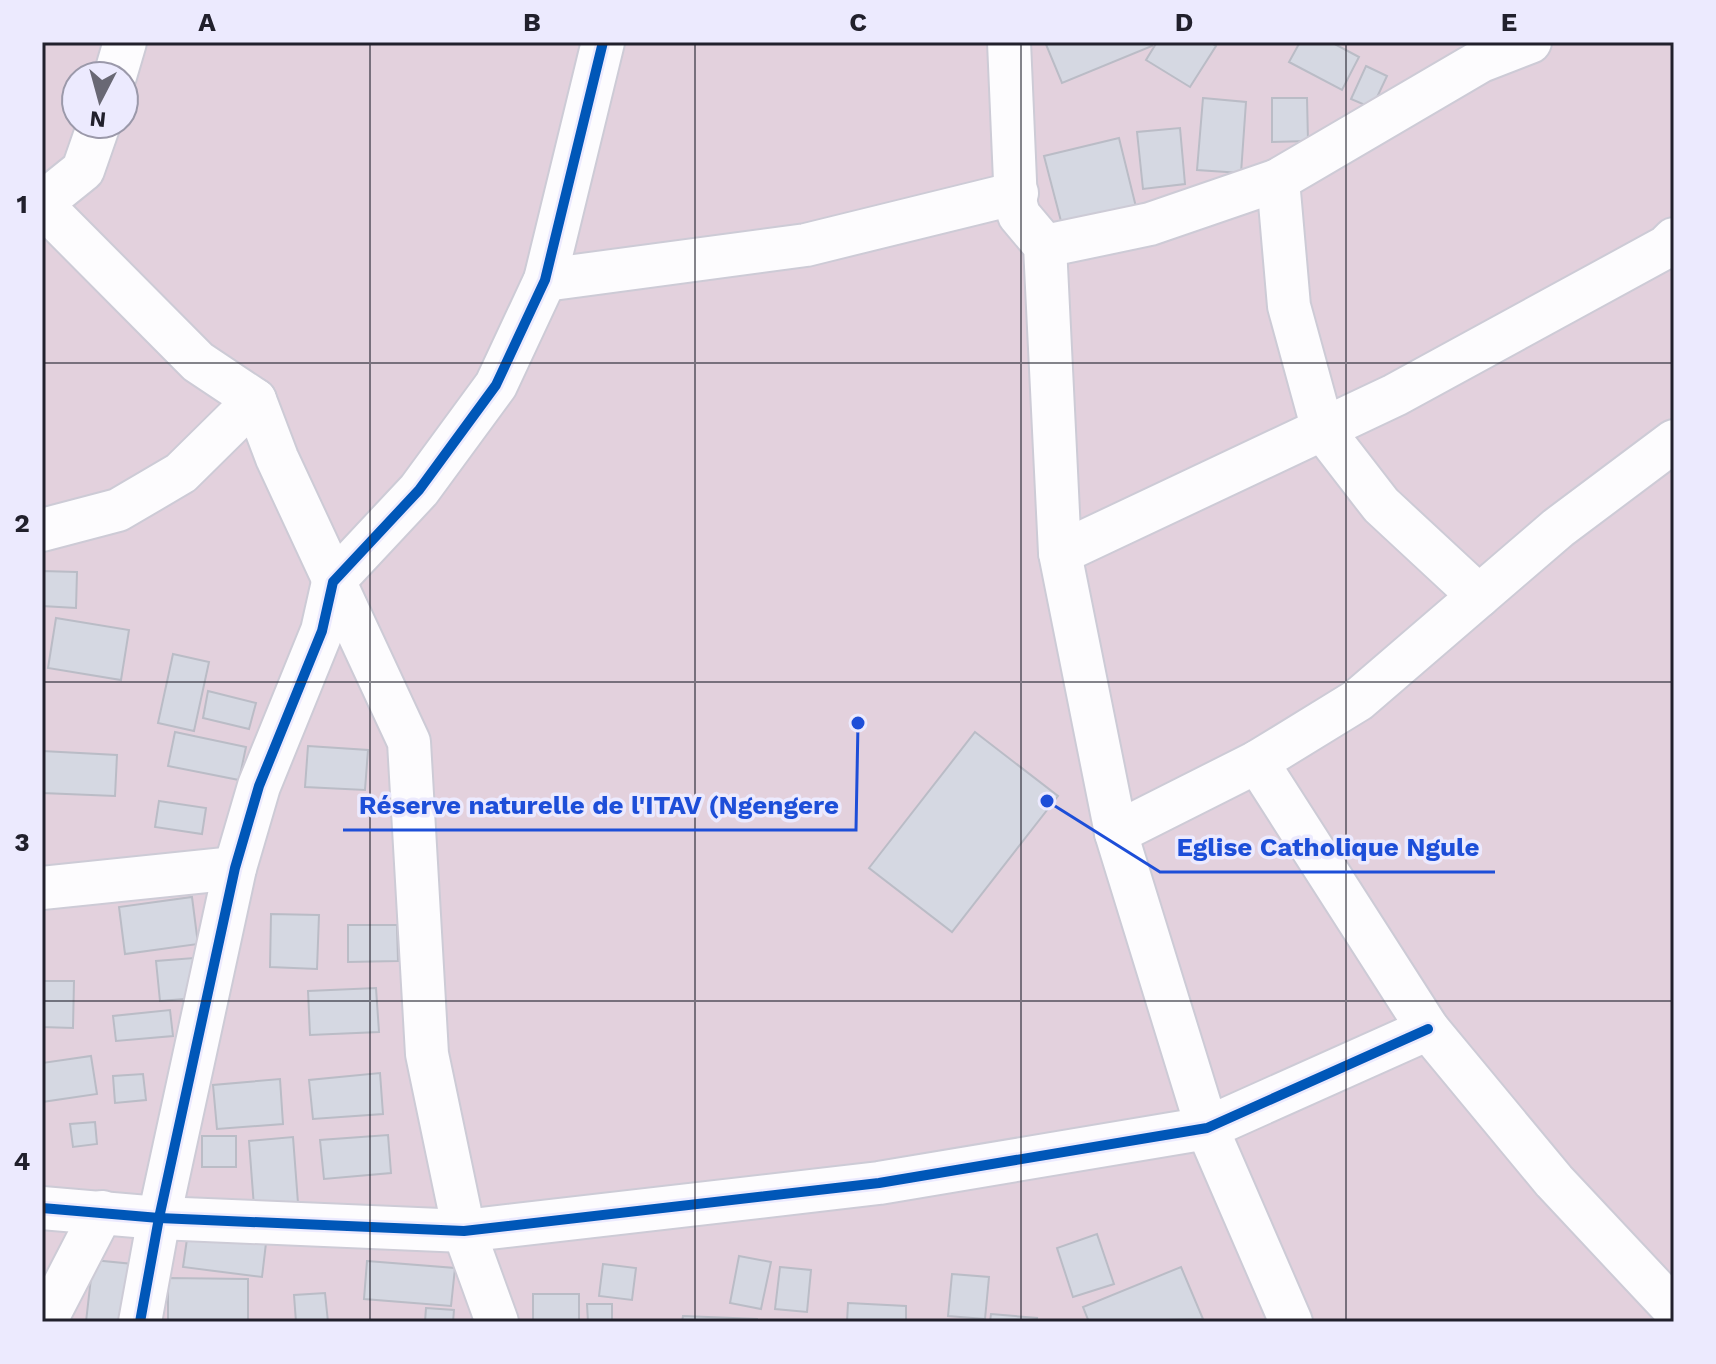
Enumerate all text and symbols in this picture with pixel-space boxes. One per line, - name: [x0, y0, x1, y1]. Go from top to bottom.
- text: A: [198, 7, 216, 37]
- text: B: [523, 7, 541, 37]
- text: C: [849, 7, 867, 37]
- text: D: [1175, 7, 1193, 37]
- text: E: [1501, 7, 1517, 37]
- north arrow: [60, 60, 140, 140]
- text: N: [89, 106, 107, 133]
- text: 1: [16, 189, 28, 219]
- text: 2: [14, 508, 30, 538]
- callout: Réserve naturelle de l'ITAV (Ngengere: [343, 780, 856, 830]
- text: Réserve naturelle de l'ITAV (Ngengere: [359, 790, 839, 820]
- callout: Eglise Catholique Ngule: [1160, 822, 1495, 872]
- text: 3: [14, 827, 30, 857]
- text: Eglise Catholique Ngule: [1176, 832, 1480, 862]
- text: 4: [14, 1146, 31, 1176]

